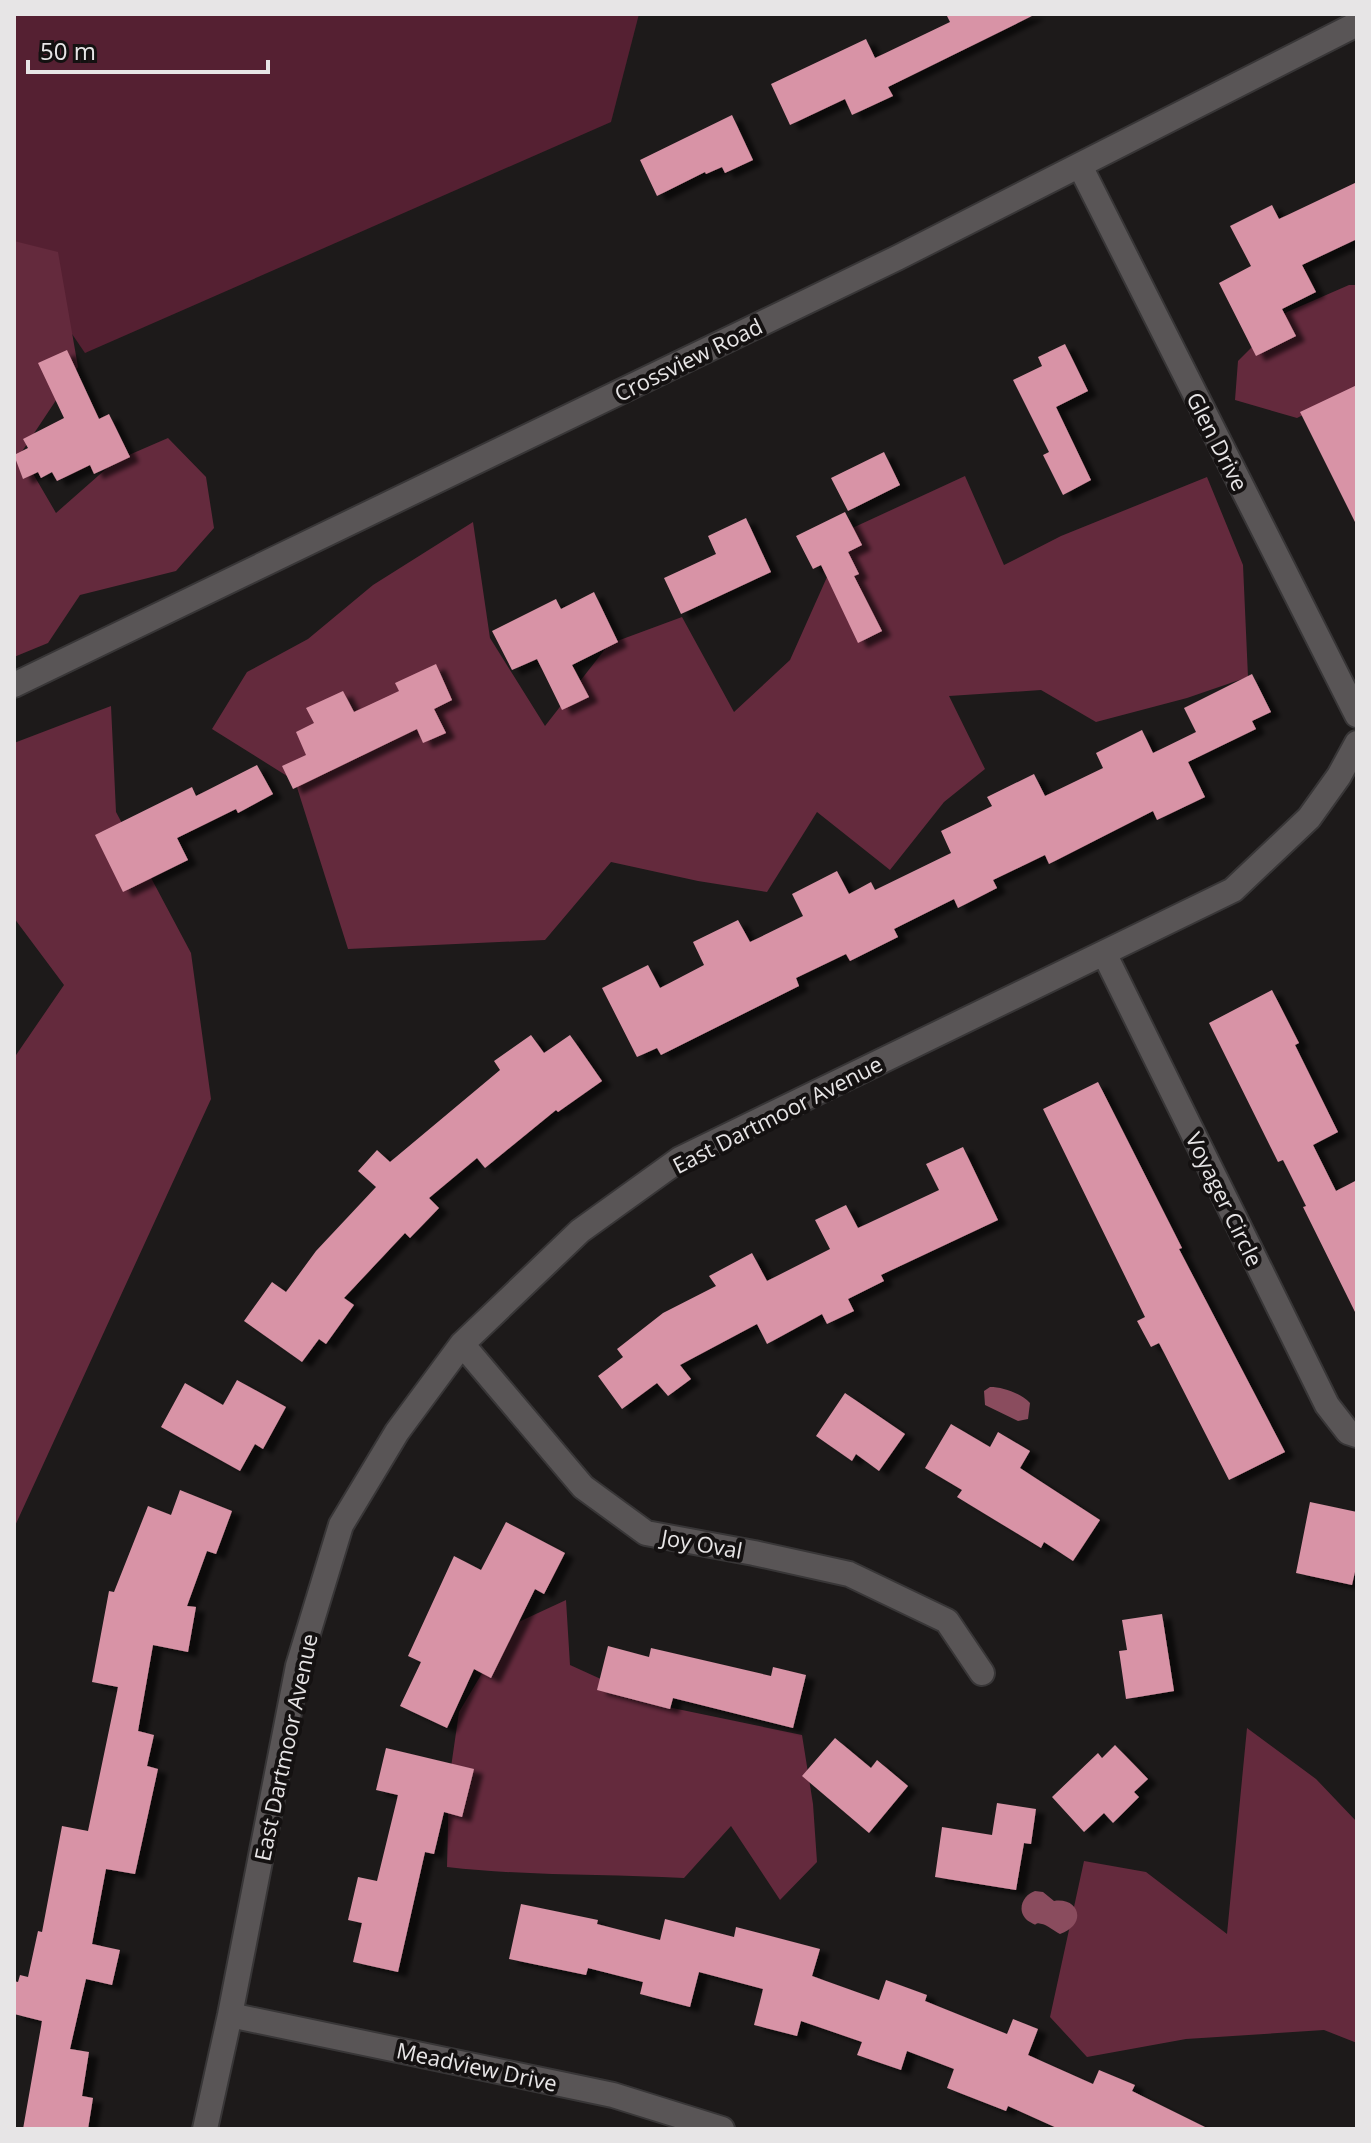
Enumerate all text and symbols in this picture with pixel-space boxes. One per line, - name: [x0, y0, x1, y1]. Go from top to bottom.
- scale bar: [28, 24, 268, 74]
- text: 50 m: [40, 34, 96, 67]
- street label: Crossview Road: [609, 310, 767, 408]
- street label: Glen Drive: [1180, 387, 1256, 495]
- street label: East Dartmoor Avenue: [667, 1048, 887, 1180]
- street label: Voyager Circle: [1180, 1127, 1270, 1271]
- street label: Joy Oval: [657, 1521, 745, 1565]
- street label: East Dartmoor Avenue: [246, 1631, 324, 1863]
- street label: Meadview Drive: [394, 2034, 560, 2098]

